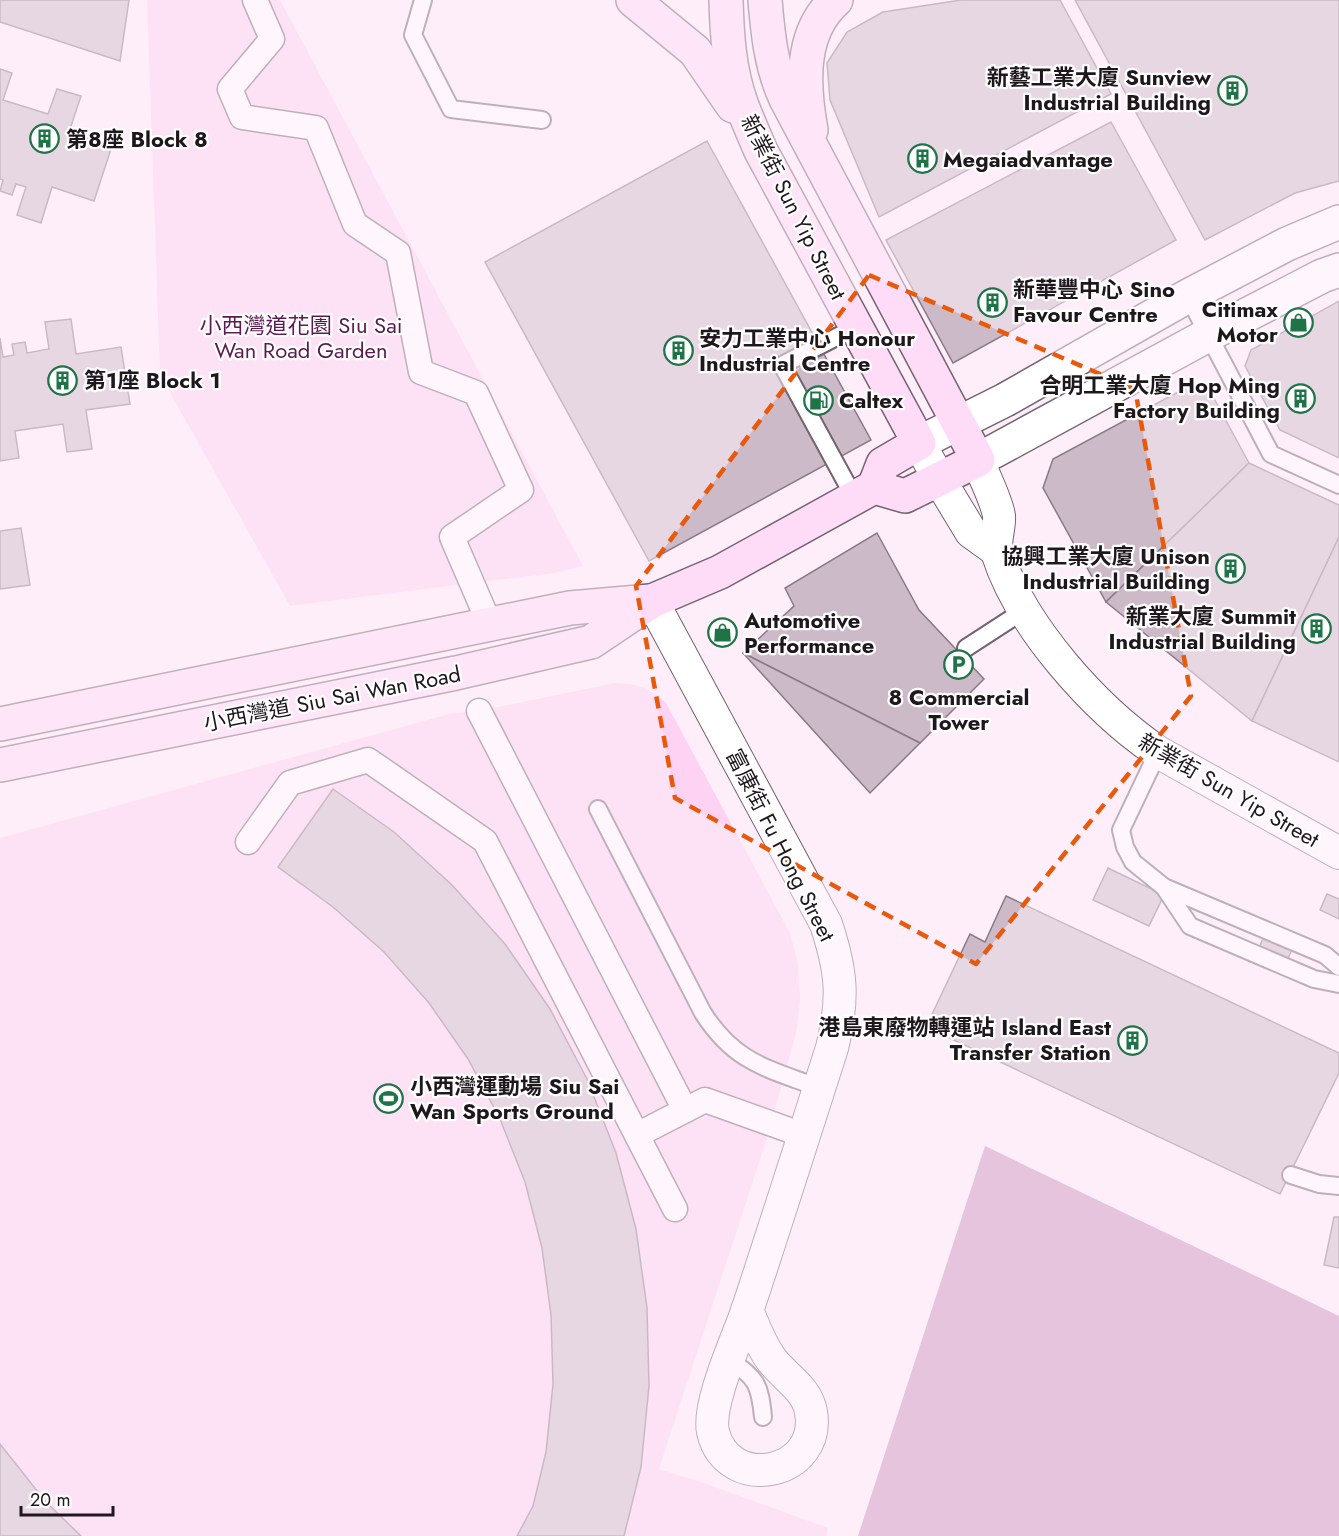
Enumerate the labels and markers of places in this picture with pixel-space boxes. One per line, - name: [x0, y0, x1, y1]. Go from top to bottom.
- place label: 新藝工業大廈 Sunview Industrial Building: [987, 61, 1211, 118]
- building icon: 新藝工業大廈 Sunview Industrial Building: [1216, 74, 1248, 106]
- building icon: 第8座 Block 8: [29, 123, 61, 155]
- place label: 第8座 Block 8: [66, 123, 208, 155]
- building icon: Megaiadvantage: [906, 143, 938, 175]
- place label: Megaiadvantage: [943, 143, 1113, 175]
- place label: 新華豐中心 Sino Favour Centre: [1013, 273, 1175, 330]
- building icon: 新華豐中心 Sino Favour Centre: [976, 286, 1008, 318]
- place label: Citimax Motor: [1202, 293, 1278, 350]
- shop icon: Citimax Motor: [1283, 306, 1315, 338]
- place label: 安力工業中心 Honour Industrial Centre: [699, 322, 915, 379]
- building icon: 安力工業中心 Honour Industrial Centre: [662, 335, 694, 367]
- building icon: 第1座 Block 1: [47, 364, 79, 396]
- place label: 第1座 Block 1: [84, 364, 221, 396]
- place label: 合明工業大廈 Hop Ming Factory Building: [1039, 369, 1280, 426]
- building icon: 合明工業大廈 Hop Ming Factory Building: [1285, 382, 1317, 414]
- fuel station icon: Caltex: [802, 384, 834, 416]
- place label: Caltex: [839, 384, 903, 416]
- place label: 協興工業大廈 Unison Industrial Building: [1002, 540, 1210, 597]
- building icon: 協興工業大廈 Unison Industrial Building: [1215, 553, 1247, 585]
- place label: 新業大廈 Summit Industrial Building: [1109, 600, 1296, 657]
- place label: Automotive Performance: [743, 604, 874, 661]
- building icon: 新業大廈 Summit Industrial Building: [1301, 613, 1333, 645]
- shop icon: Automotive Performance: [707, 617, 739, 649]
- parking icon: 8 Commercial Tower: [943, 649, 975, 681]
- place label: 8 Commercial Tower: [889, 681, 1029, 738]
- place label: 港島東廢物轉運站 Island East Transfer Station: [819, 1011, 1111, 1068]
- building icon: 港島東廢物轉運站 Island East Transfer Station: [1116, 1024, 1148, 1056]
- place label: 小西灣運動場 Siu Sai Wan Sports Ground: [410, 1070, 619, 1127]
- sports icon: 小西灣運動場 Siu Sai Wan Sports Ground: [373, 1083, 405, 1115]

